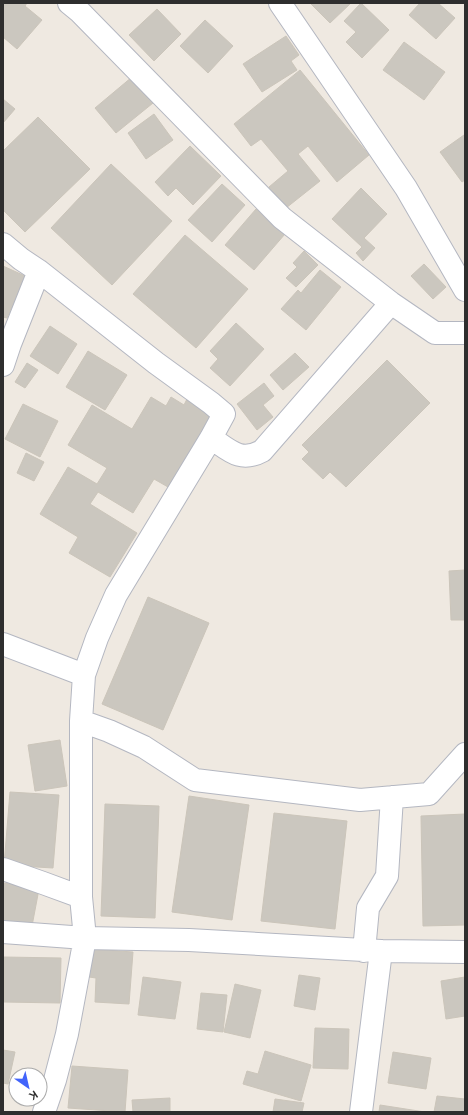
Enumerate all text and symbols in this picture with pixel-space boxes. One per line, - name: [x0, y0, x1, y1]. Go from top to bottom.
- north arrow: [8, 1067, 48, 1107]
- text: K: [26, 1087, 40, 1103]

